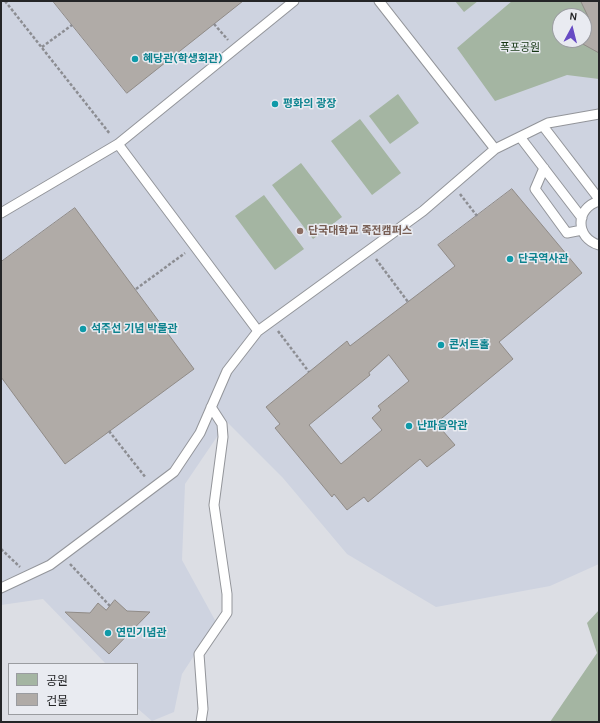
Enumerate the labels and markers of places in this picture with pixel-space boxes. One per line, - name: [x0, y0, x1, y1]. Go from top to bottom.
- place label: 혜당관(학생회관): [143, 52, 223, 66]
- marker: 혜당관(학생회관): [130, 54, 140, 64]
- place label: 평화의 광장: [283, 97, 336, 111]
- marker: 평화의 광장: [270, 99, 280, 109]
- place label: 단국대학교 죽전캠퍼스: [308, 224, 412, 238]
- marker: 단국대학교 죽전캠퍼스: [295, 226, 305, 236]
- place label: 단국역사관: [518, 252, 569, 266]
- marker: 단국역사관: [505, 254, 515, 264]
- place label: 석주선 기념 박물관: [91, 322, 178, 336]
- marker: 석주선 기념 박물관: [78, 324, 88, 334]
- place label: 콘서트홀: [449, 338, 489, 352]
- marker: 콘서트홀: [436, 340, 446, 350]
- place label: 난파음악관: [417, 419, 468, 433]
- marker: 난파음악관: [404, 421, 414, 431]
- place label: 연민기념관: [116, 626, 167, 640]
- marker: 연민기념관: [103, 628, 113, 638]

